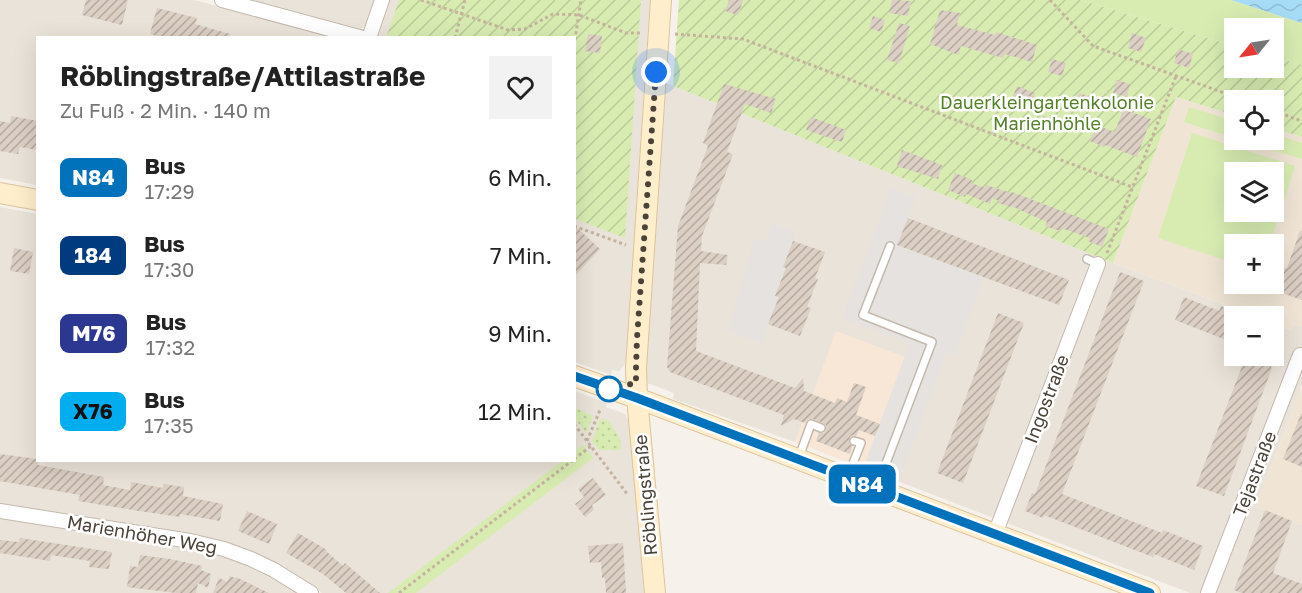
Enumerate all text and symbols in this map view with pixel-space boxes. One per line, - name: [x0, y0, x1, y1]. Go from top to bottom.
- north arrow: [1224, 18, 1284, 78]
- map controls: [1224, 18, 1284, 366]
- button: heart: [489, 56, 552, 119]
- your location: [641, 57, 671, 87]
- text: Röblingstraße/Attilastraße: [60, 59, 426, 92]
- button: locate: [1224, 90, 1284, 150]
- park label: Dauerkleingartenkolonie Marienhöhle: [940, 91, 1154, 134]
- text: Zu Fuß · 2 Min. · 140 m: [60, 98, 271, 122]
- text: Bus: [145, 152, 185, 179]
- button: layers: [1224, 162, 1284, 222]
- text: N84: [72, 164, 115, 190]
- text: 6 Min.: [488, 164, 552, 191]
- text: 17:29: [145, 179, 195, 203]
- text: Bus: [144, 230, 185, 257]
- button: +: [1224, 234, 1284, 294]
- text: 184: [74, 242, 112, 268]
- text: 7 Min.: [490, 242, 552, 269]
- text: 17:30: [144, 257, 194, 281]
- button: −: [1224, 306, 1284, 366]
- text: Bus: [145, 308, 186, 335]
- text: M76: [72, 320, 115, 346]
- text: 9 Min.: [488, 320, 552, 347]
- text: 17:32: [145, 335, 195, 359]
- street label: Ingostraße: [1019, 351, 1073, 446]
- unlabelled marker: [596, 376, 622, 402]
- text: Bus: [144, 386, 185, 413]
- text: X76: [73, 398, 113, 424]
- text: 12 Min.: [478, 398, 552, 425]
- text: 17:35: [144, 413, 194, 437]
- street label: Tejastraße: [1228, 428, 1280, 519]
- street label: Röblingstraße: [629, 434, 661, 556]
- line badge: N84: [828, 464, 896, 504]
- text: N84: [841, 471, 883, 497]
- street label: Marienhöher Weg: [65, 510, 219, 558]

